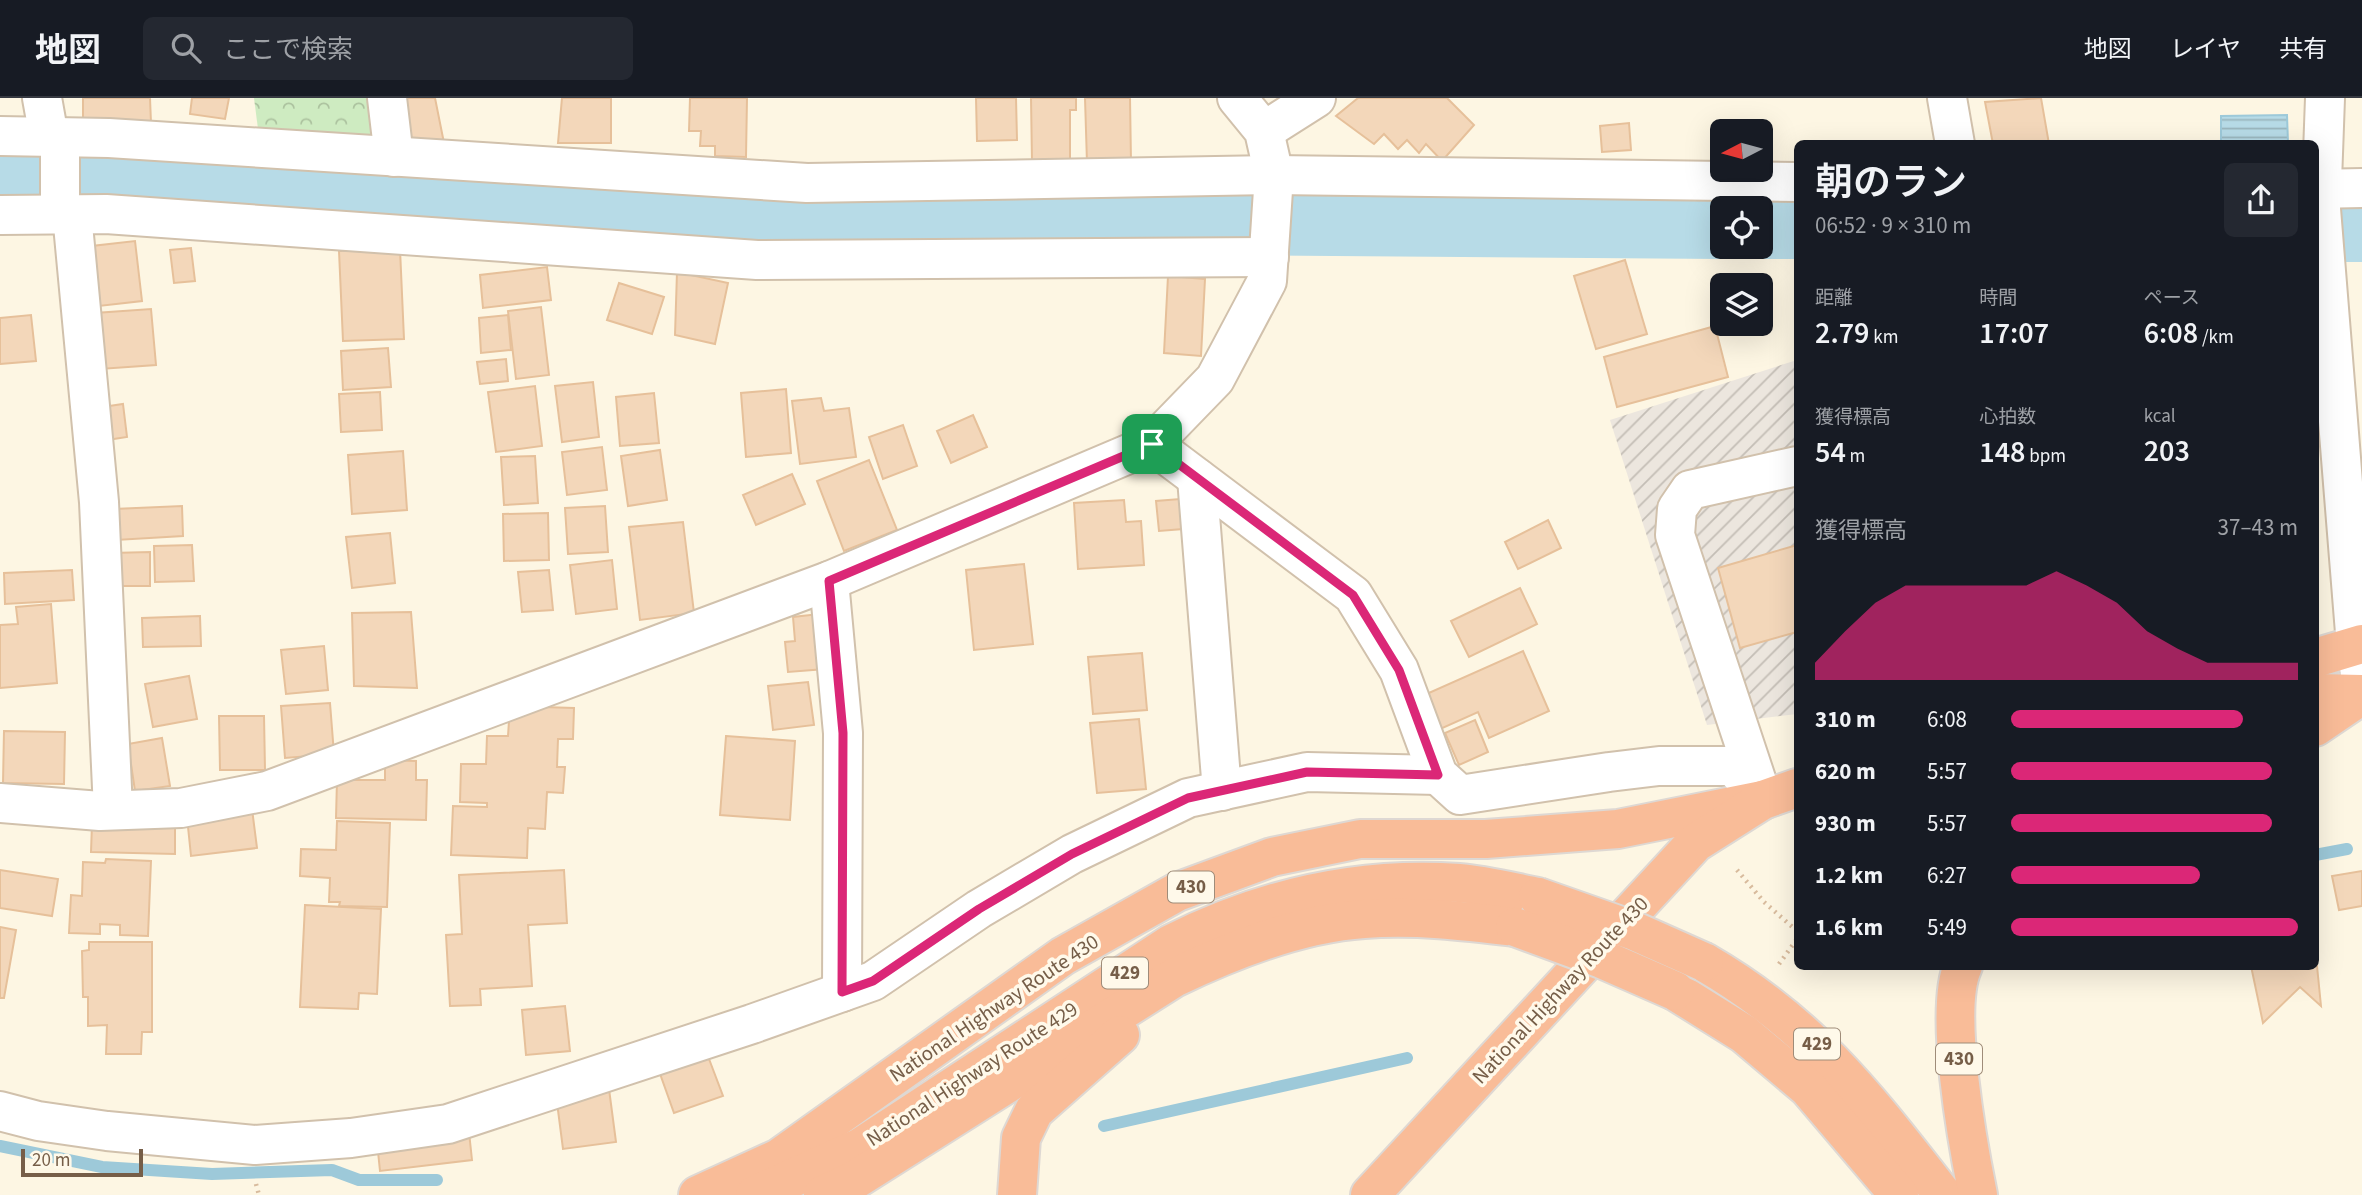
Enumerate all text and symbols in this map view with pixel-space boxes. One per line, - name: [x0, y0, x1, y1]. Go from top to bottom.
- search box: [143, 17, 633, 80]
- text: 地図: [35, 27, 101, 74]
- icon: search: [167, 29, 205, 67]
- text: ここで検索: [223, 31, 353, 68]
- text: 地図: [2084, 32, 2132, 67]
- text: レイヤ: [2170, 32, 2241, 67]
- text: 共有: [2279, 32, 2327, 67]
- north arrow: [1710, 119, 1773, 182]
- map controls: [1710, 119, 1773, 336]
- text: 朝のラン: [1815, 156, 1967, 210]
- button: share: [2224, 163, 2298, 237]
- button: locate: [1710, 196, 1773, 259]
- text: 06:52 · 9 × 310 m: [1815, 209, 1971, 242]
- button: layers: [1710, 273, 1773, 336]
- text: 距離: [1815, 285, 1853, 312]
- text: 時間: [1979, 285, 2017, 312]
- text: ペース: [2144, 285, 2200, 312]
- text: 2.79: [1815, 312, 1869, 355]
- text: 17:07: [1979, 312, 2049, 355]
- text: 6:08: [2144, 312, 2198, 355]
- text: km: [1869, 324, 1898, 351]
- text: /km: [2198, 324, 2234, 351]
- text: kcal: [2144, 403, 2176, 430]
- text: 獲得標高: [1815, 404, 1891, 431]
- text: 心拍数: [1979, 404, 2036, 431]
- pin: [1122, 414, 1182, 474]
- icon: arrive: [1133, 425, 1171, 463]
- text: 203: [2144, 430, 2190, 473]
- text: 54: [1815, 431, 1846, 474]
- text: 148: [1979, 431, 2026, 474]
- text: m: [1846, 443, 1865, 470]
- text: bpm: [2026, 443, 2066, 470]
- text: 37–43 m: [2218, 511, 2298, 544]
- text: 獲得標高: [1815, 514, 1907, 547]
- text: 310 m: [1815, 703, 1876, 736]
- text: 6:08: [1927, 703, 1967, 736]
- text: 620 m: [1815, 755, 1876, 788]
- text: 5:57: [1927, 755, 1967, 788]
- text: 930 m: [1815, 807, 1876, 840]
- text: 5:57: [1927, 807, 1967, 840]
- text: 1.2 km: [1815, 859, 1883, 892]
- text: 6:27: [1927, 859, 1967, 892]
- road number: 430: [1168, 872, 1214, 902]
- street label: National Highway Route 430: [1465, 890, 1655, 1090]
- text: 1.6 km: [1815, 911, 1883, 944]
- text: 5:49: [1927, 911, 1967, 944]
- street label: National Highway Route 430: [883, 927, 1105, 1089]
- road number: 429: [1102, 958, 1148, 988]
- street label: National Highway Route 429: [860, 994, 1084, 1154]
- road number: 429: [1794, 1028, 1840, 1060]
- road number: 430: [1936, 1043, 1982, 1074]
- scale bar: [21, 1146, 144, 1178]
- text: 20 m: [32, 1147, 70, 1174]

